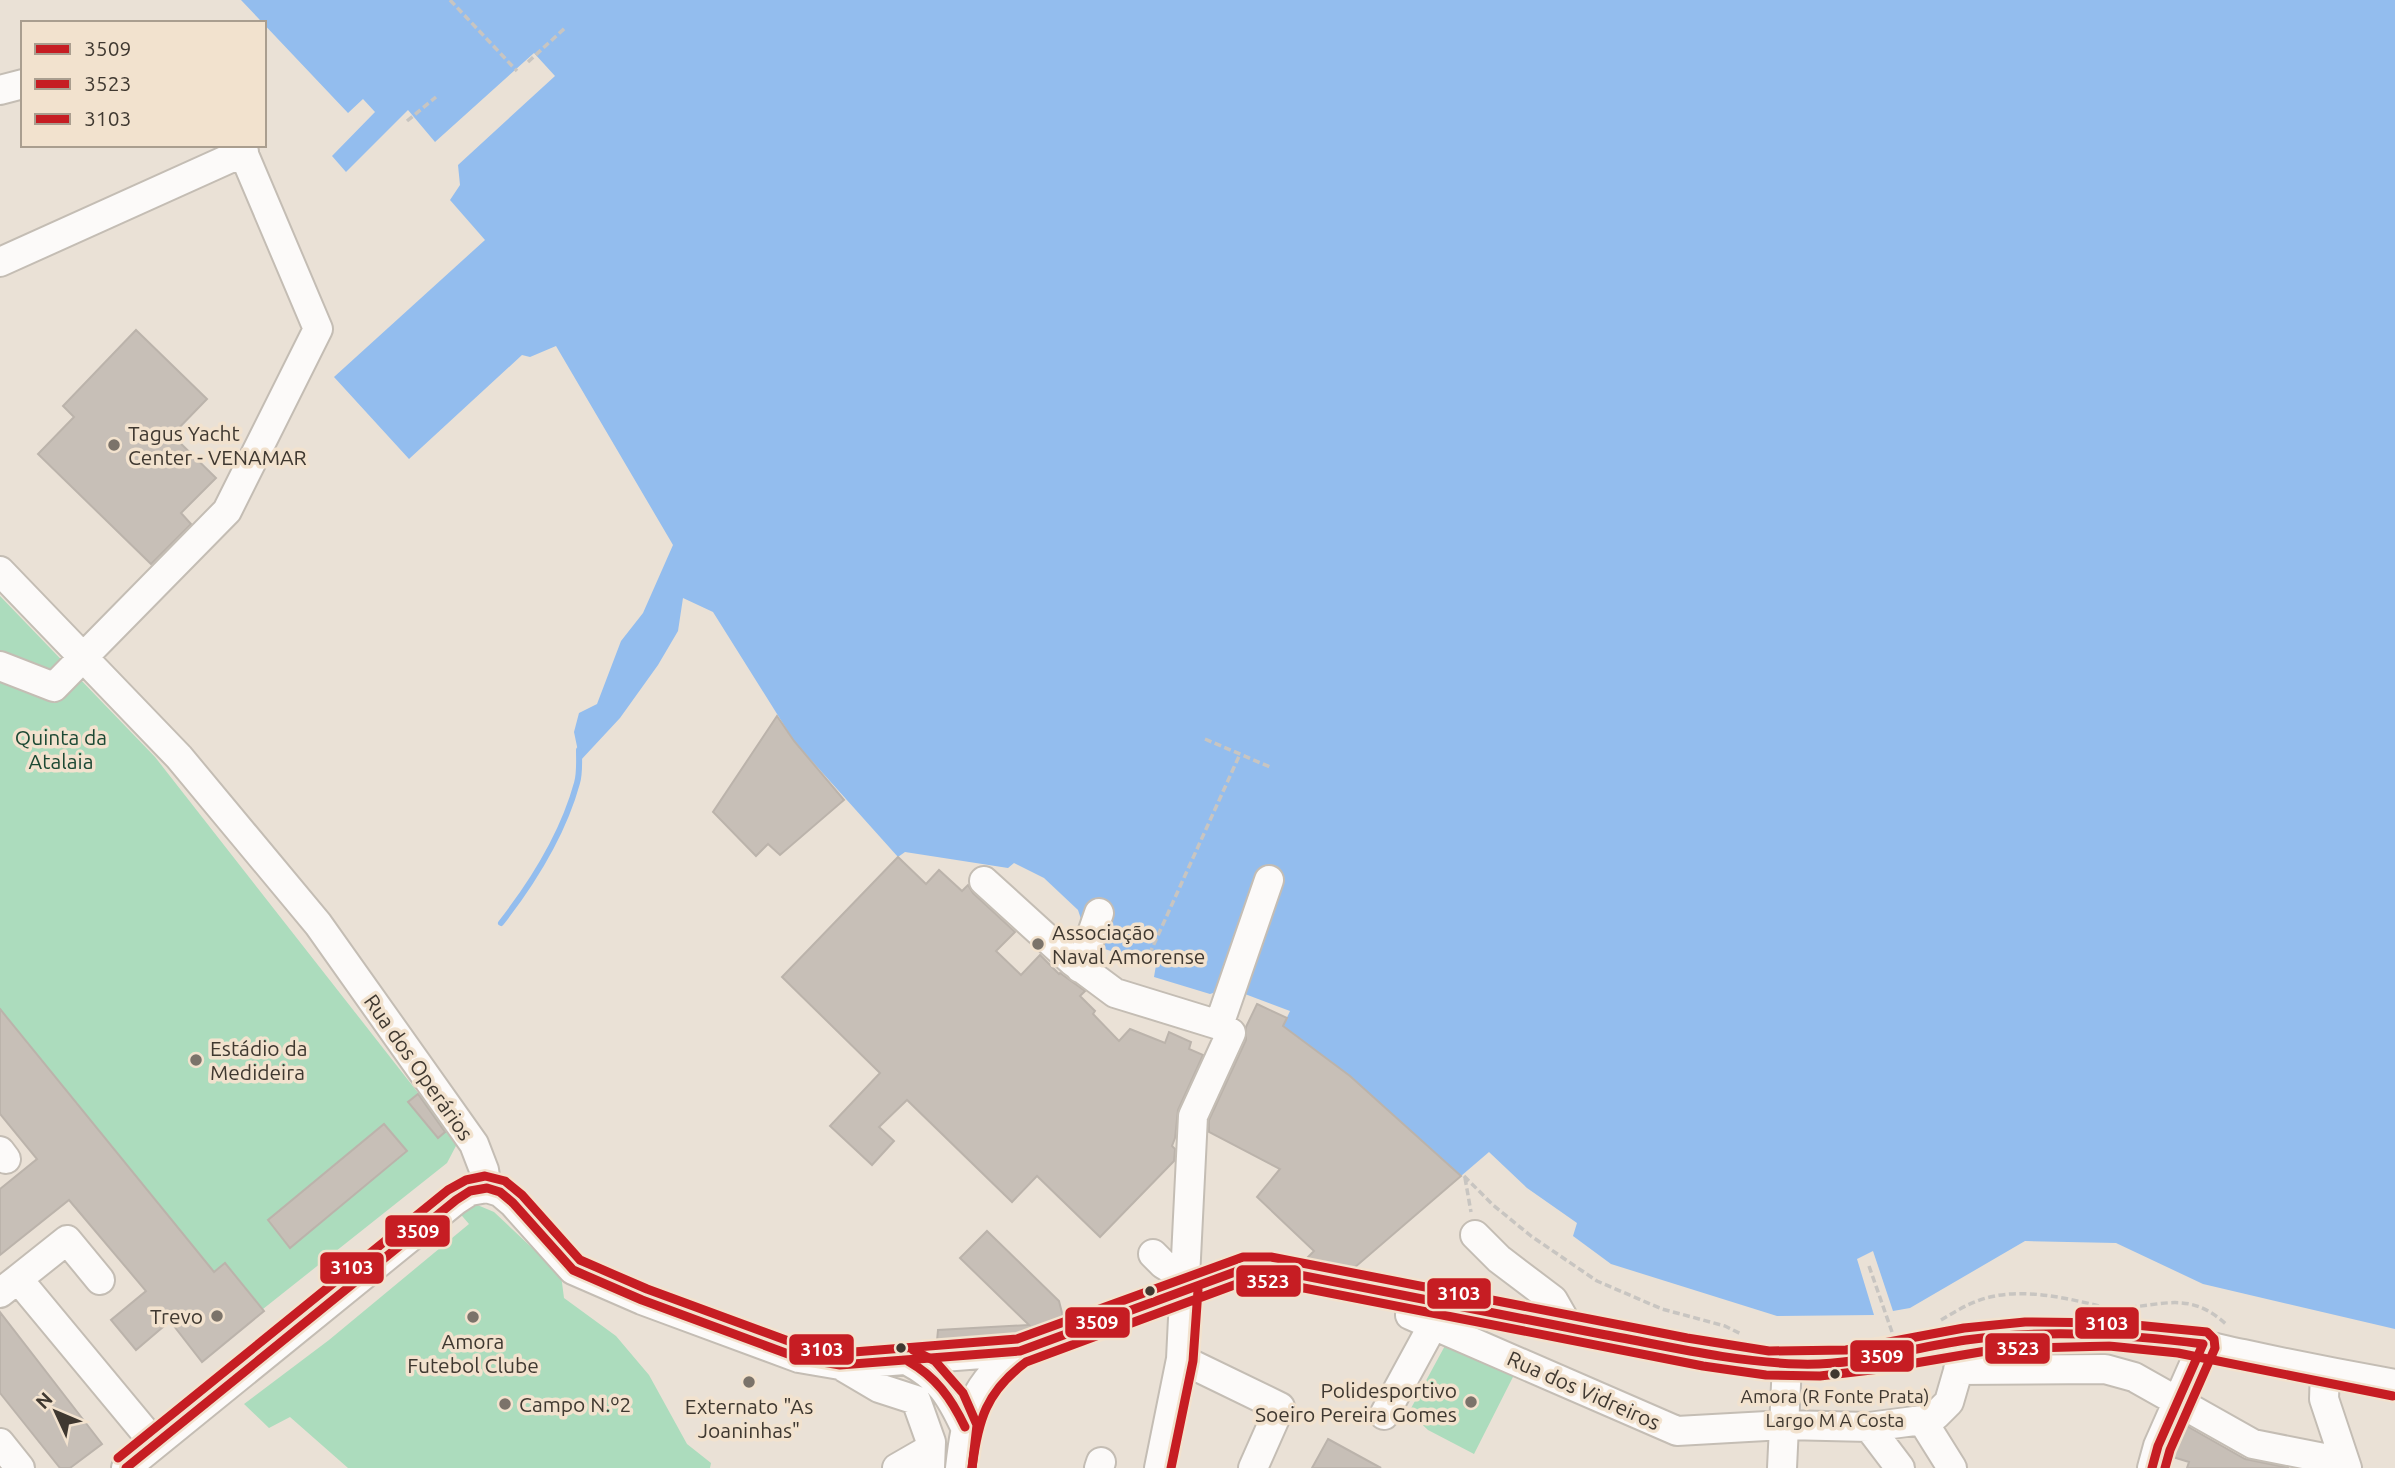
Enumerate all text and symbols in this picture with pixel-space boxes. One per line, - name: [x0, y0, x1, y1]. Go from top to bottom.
- legend: [21, 21, 266, 147]
- text: 3509: [84, 36, 131, 60]
- text: 3523: [84, 71, 131, 95]
- text: 3103: [84, 106, 131, 130]
- place label: Tagus Yacht Center - VENAMAR: [128, 421, 307, 469]
- marker: Tagus Yacht Center - VENAMAR: [106, 437, 122, 453]
- park label: Quinta da Atalaia: [15, 725, 107, 773]
- place label: Associação Naval Amorense: [1052, 920, 1205, 968]
- marker: Associação Naval Amorense: [1030, 936, 1046, 952]
- street label: Rua dos Operários: [360, 989, 478, 1145]
- place label: Estádio da Medideira: [210, 1036, 307, 1084]
- marker: Estádio da Medideira: [188, 1052, 204, 1068]
- line badge: 3509: [384, 1214, 451, 1248]
- text: 3509: [397, 1220, 439, 1242]
- line badge: 3103: [319, 1251, 385, 1285]
- text: 3103: [331, 1256, 373, 1278]
- line badge: 3523: [1235, 1264, 1302, 1298]
- text: 3523: [1247, 1270, 1289, 1292]
- line badge: 3103: [1426, 1277, 1492, 1310]
- text: 3103: [1438, 1282, 1480, 1304]
- unlabelled marker: [1143, 1284, 1157, 1298]
- place label: Trevo: [150, 1304, 203, 1328]
- line badge: 3509: [1064, 1306, 1131, 1339]
- line badge: 3103: [2074, 1306, 2140, 1340]
- marker: Trevo: [209, 1308, 225, 1324]
- marker: Amora Futebol Clube: [465, 1309, 481, 1325]
- text: 3509: [1076, 1311, 1118, 1333]
- text: 3103: [2086, 1312, 2128, 1334]
- place label: Amora Futebol Clube: [407, 1329, 539, 1377]
- line badge: 3523: [1984, 1332, 2051, 1365]
- line badge: 3103: [788, 1333, 855, 1366]
- text: 3523: [1997, 1337, 2039, 1359]
- text: 3103: [801, 1338, 843, 1360]
- line badge: 3509: [1849, 1339, 1915, 1373]
- unlabelled marker: [894, 1341, 908, 1355]
- text: 3509: [1861, 1345, 1903, 1367]
- street label: Rua dos Vidreiros: [1504, 1346, 1664, 1434]
- marker: Amora (R Fonte Prata) Largo M A Costa: [1828, 1367, 1842, 1381]
- marker: Externato "As Joaninhas": [741, 1374, 757, 1390]
- north arrow: [21, 1377, 91, 1447]
- place label: Polidesportivo Soeiro Pereira Gomes: [1255, 1378, 1457, 1426]
- place label: Amora (R Fonte Prata) Largo M A Costa: [1741, 1385, 1929, 1431]
- text: N: [31, 1387, 57, 1413]
- place label: Campo N.º2: [519, 1392, 631, 1416]
- place label: Externato "As Joaninhas": [685, 1394, 813, 1442]
- marker: Polidesportivo Soeiro Pereira Gomes: [1463, 1394, 1479, 1410]
- marker: Campo N.º2: [497, 1396, 513, 1412]

